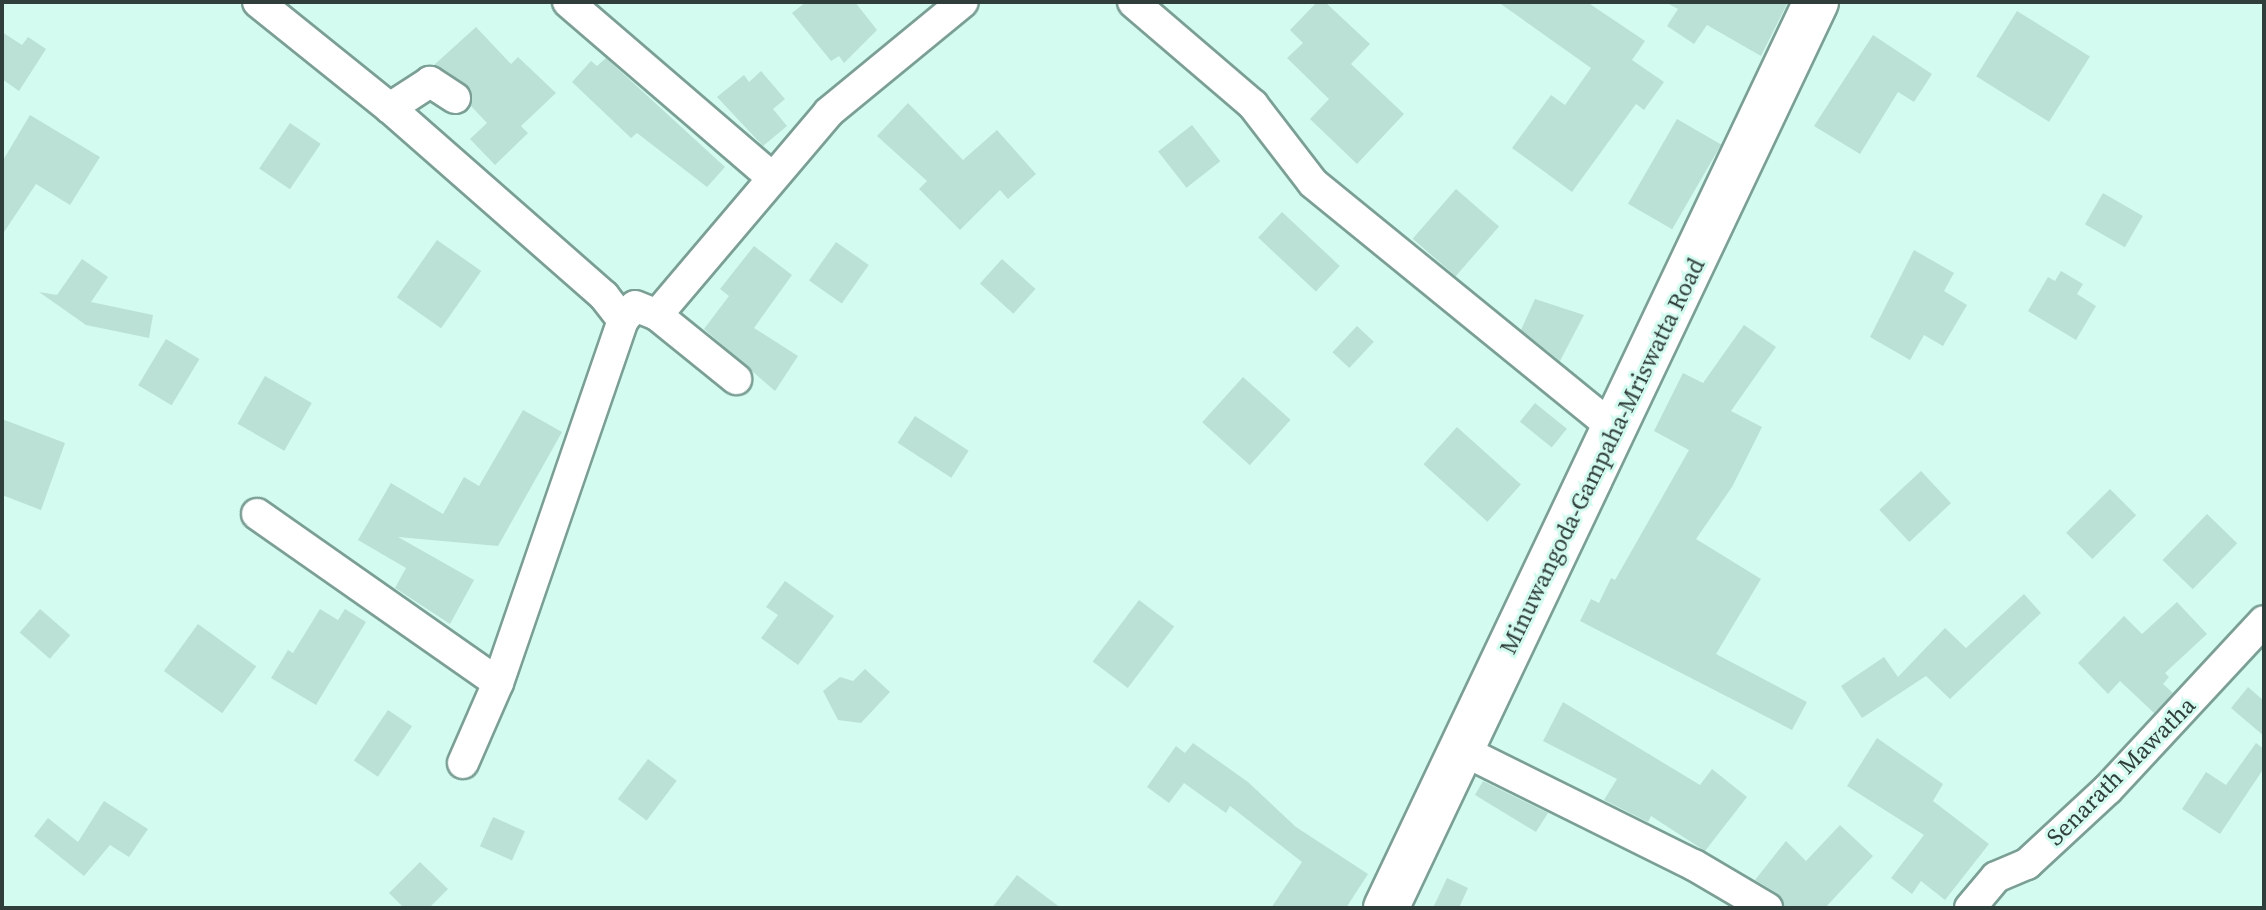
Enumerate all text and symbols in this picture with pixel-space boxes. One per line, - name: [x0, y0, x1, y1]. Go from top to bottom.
- street label: Minuwangoda-Gampaha-Mriswatta Road: [1493, 253, 1711, 659]
- street label: Senarath Mawatha: [2041, 691, 2201, 851]

